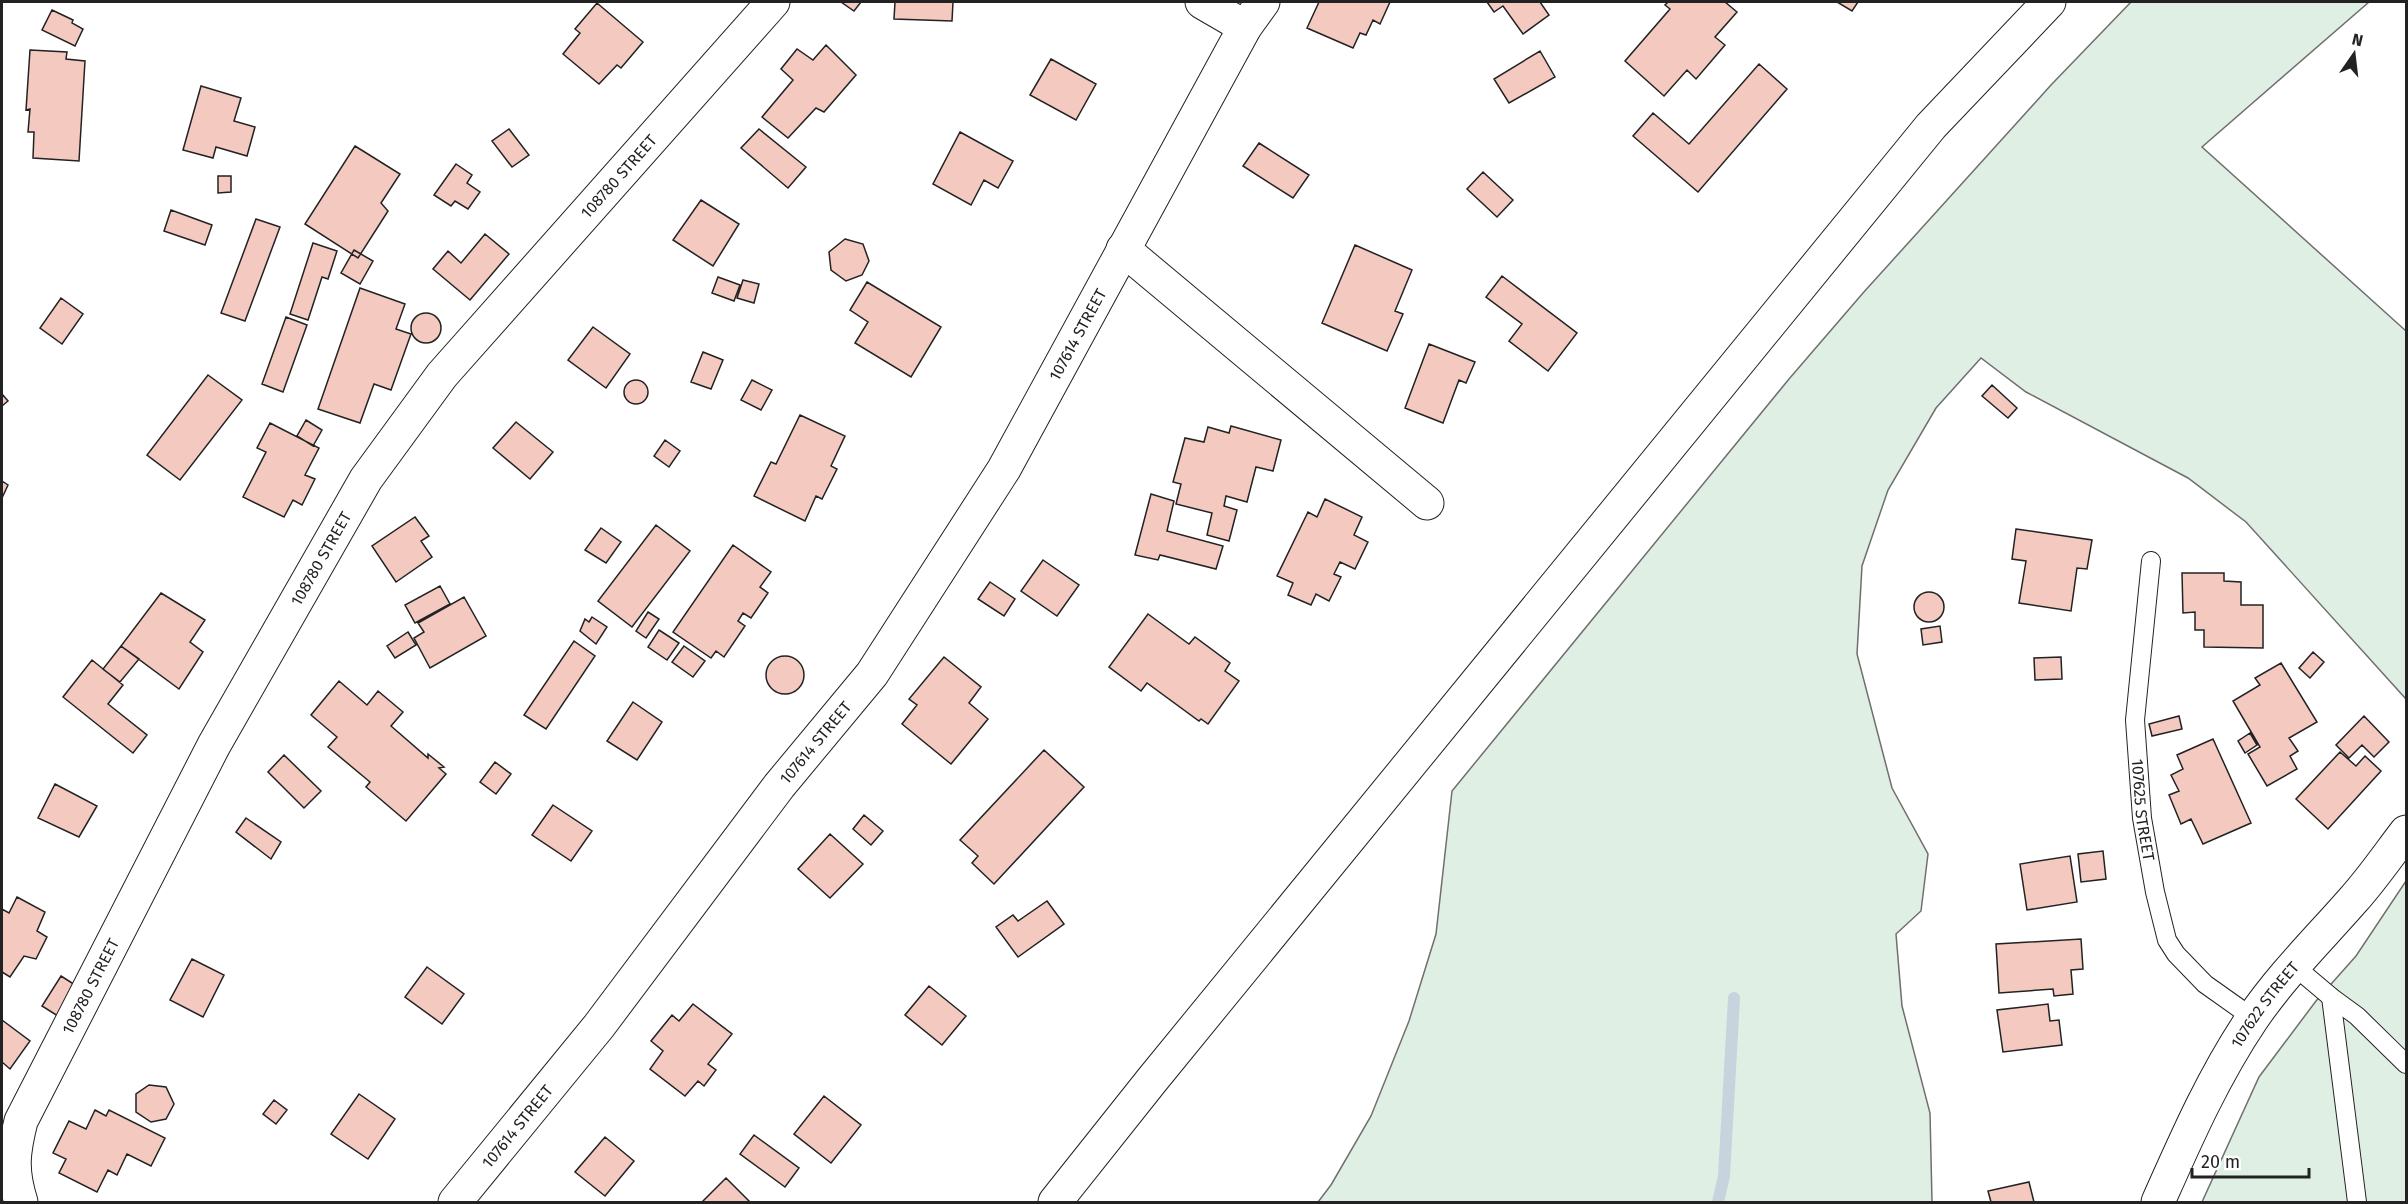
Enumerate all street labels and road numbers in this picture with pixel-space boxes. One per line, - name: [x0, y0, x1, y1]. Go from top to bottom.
- street label: 108780 STREET: [576, 130, 661, 222]
- street label: 107614 STREET: [1045, 285, 1110, 384]
- street label: 108780 STREET: [286, 507, 355, 609]
- street label: 107614 STREET: [775, 697, 855, 788]
- street label: 107625 STREET: [2128, 758, 2159, 863]
- street label: 108780 STREET: [58, 934, 123, 1037]
- street label: 107622 STREET: [2227, 957, 2303, 1051]
- street label: 107614 STREET: [478, 1080, 557, 1171]

